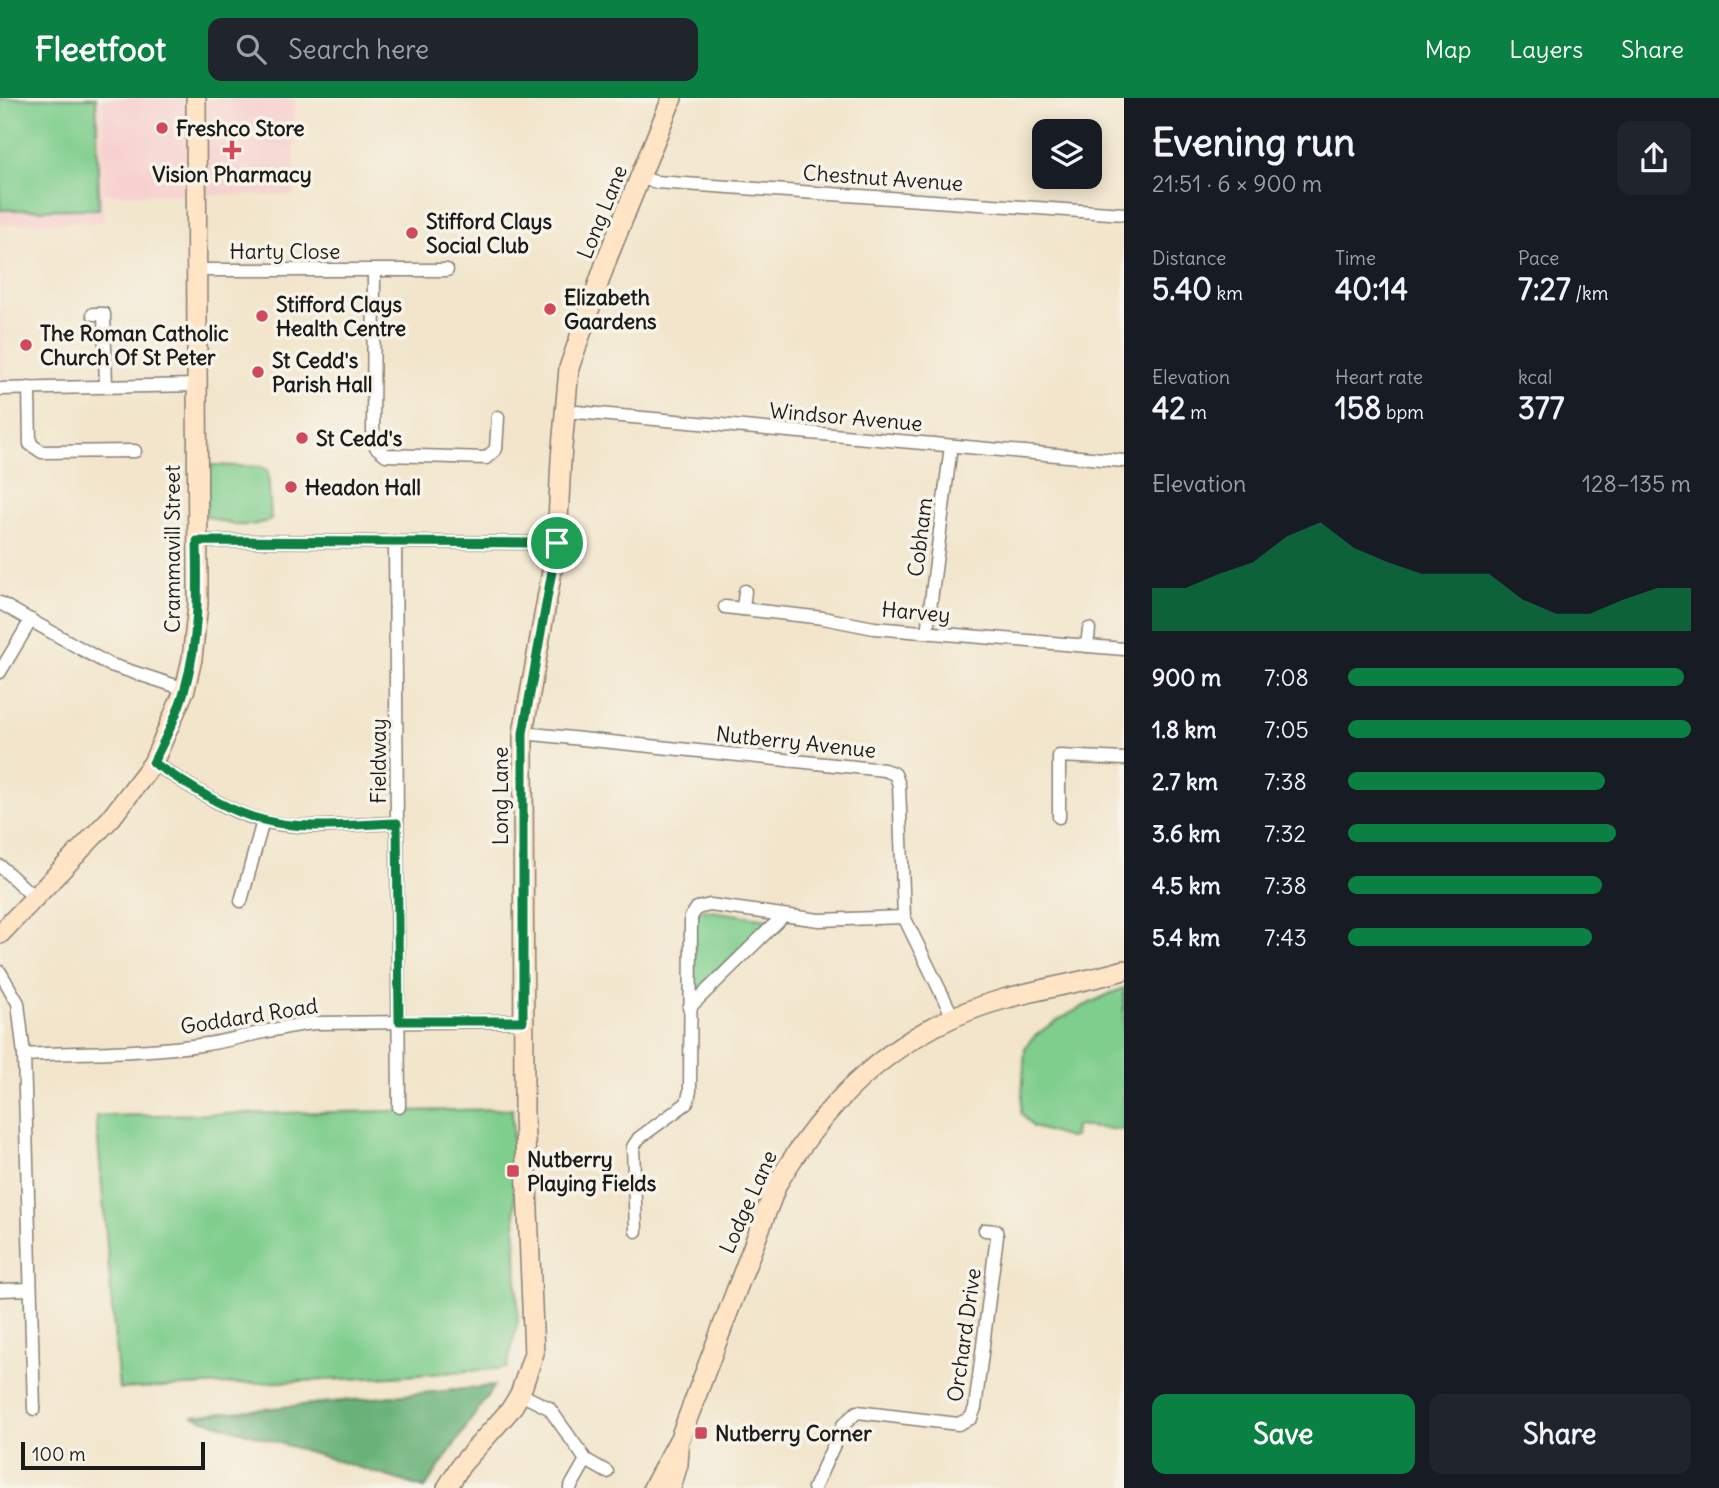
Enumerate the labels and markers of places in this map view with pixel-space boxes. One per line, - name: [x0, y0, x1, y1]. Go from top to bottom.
- place label: Freshco Store: [176, 115, 305, 142]
- marker: Freshco Store: [154, 120, 170, 136]
- marker: Vision Pharmacy: [224, 142, 240, 158]
- place label: Vision Pharmacy: [152, 161, 312, 188]
- place label: Stifford Clays Social Club: [426, 208, 552, 259]
- marker: Stifford Clays Social Club: [404, 225, 420, 241]
- place label: Elizabeth Gaardens: [564, 284, 657, 335]
- place label: Stifford Clays Health Centre: [276, 291, 406, 342]
- marker: Elizabeth Gaardens: [542, 301, 558, 317]
- marker: Stifford Clays Health Centre: [254, 308, 270, 324]
- place label: The Roman Catholic Church Of St Peter: [40, 320, 229, 371]
- marker: The Roman Catholic Church Of St Peter: [18, 337, 34, 353]
- place label: St Cedd's Parish Hall: [272, 347, 373, 398]
- marker: St Cedd's Parish Hall: [250, 364, 266, 380]
- place label: St Cedd's: [316, 425, 403, 452]
- marker: St Cedd's: [294, 430, 310, 446]
- place label: Headon Hall: [305, 474, 421, 501]
- marker: Headon Hall: [283, 479, 299, 495]
- pin: [527, 513, 587, 573]
- place label: Nutberry Playing Fields: [527, 1146, 657, 1197]
- marker: Nutberry Playing Fields: [505, 1163, 521, 1179]
- place label: Nutberry Corner: [715, 1420, 872, 1447]
- marker: Nutberry Corner: [693, 1425, 709, 1441]

